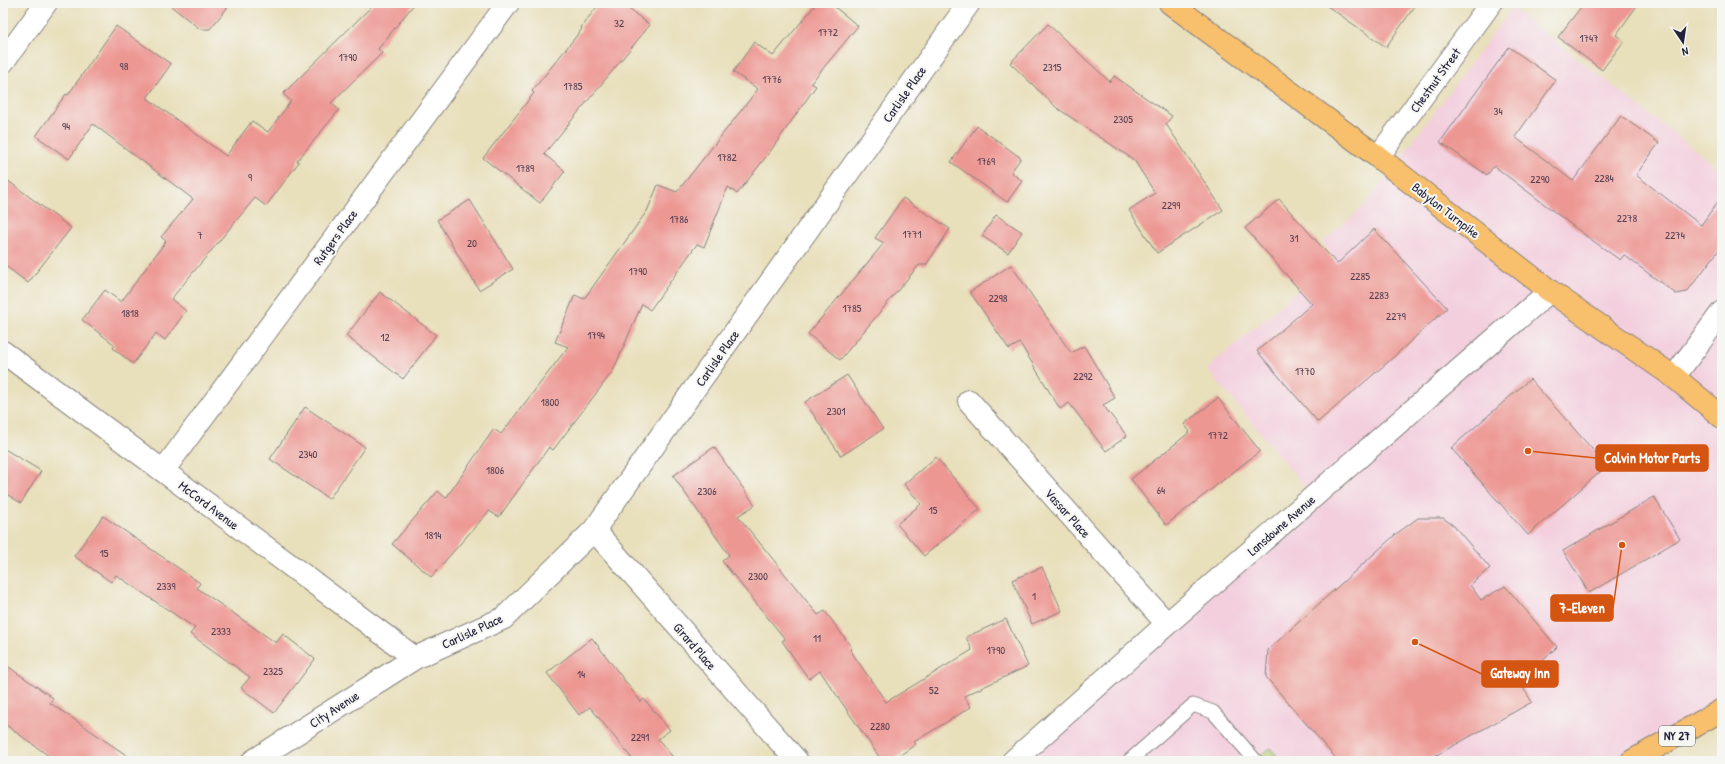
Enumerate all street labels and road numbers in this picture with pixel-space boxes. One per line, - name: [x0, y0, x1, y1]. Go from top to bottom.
- street label: Chestnut Street: [1405, 44, 1465, 116]
- street label: Carlisle Place: [878, 62, 930, 126]
- street label: Babylon Turnpike: [1408, 178, 1484, 242]
- street label: Rutgers Place: [309, 206, 361, 268]
- street label: Carlisle Place: [691, 326, 743, 390]
- street label: McCord Avenue: [175, 476, 243, 534]
- street label: Vassar Place: [1041, 484, 1095, 542]
- street label: Lansdowne Avenue: [1243, 491, 1319, 559]
- street label: Carlisle Place: [439, 609, 505, 653]
- street label: Girard Place: [669, 618, 721, 674]
- street label: City Avenue: [306, 686, 362, 732]
- road number: NY 27: [1659, 726, 1695, 746]

